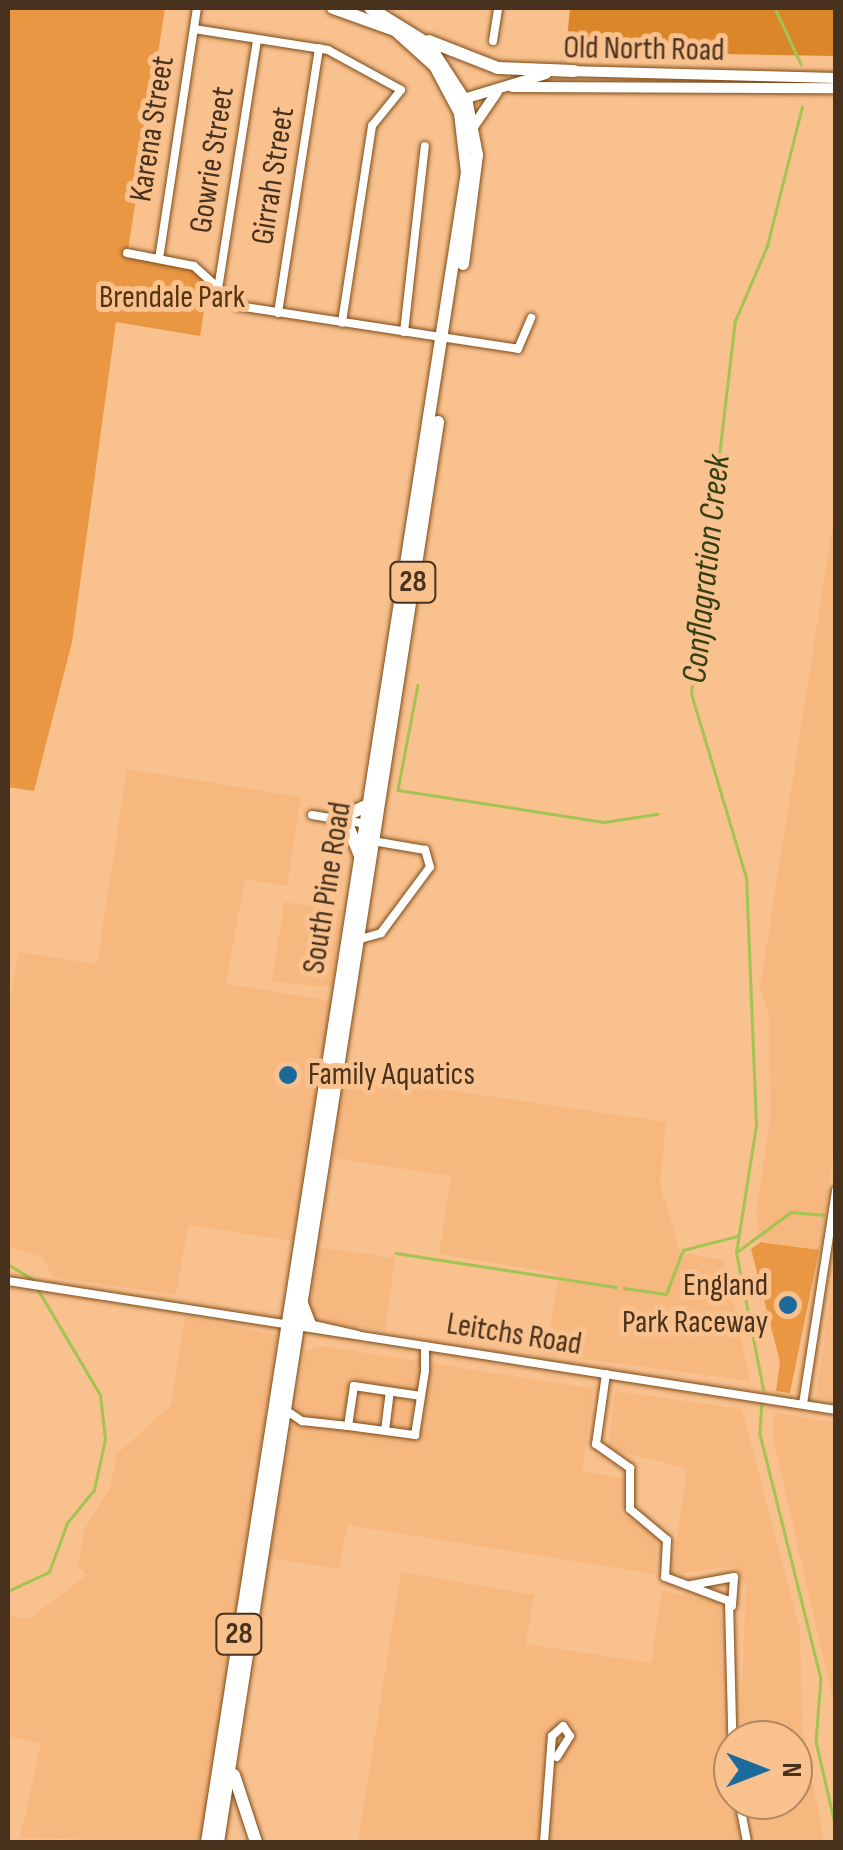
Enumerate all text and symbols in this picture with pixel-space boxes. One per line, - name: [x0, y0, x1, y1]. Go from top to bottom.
- street label: Old North Road: [563, 29, 725, 71]
- street label: Karena Street: [123, 54, 183, 204]
- street label: Gowrie Street: [182, 84, 244, 236]
- street label: Girrah Street: [244, 105, 304, 247]
- park label: Brendale Park: [99, 279, 245, 317]
- water label: Conflagration Creek: [674, 453, 740, 685]
- road number: 28: [388, 557, 438, 607]
- street label: South Pine Road: [295, 799, 361, 977]
- place label: Family Aquatics: [308, 1056, 475, 1094]
- marker: Family Aquatics: [277, 1064, 299, 1086]
- place label: England Park Raceway: [622, 1268, 768, 1343]
- marker: England Park Raceway: [777, 1294, 799, 1316]
- street label: Leitchs Road: [444, 1305, 584, 1365]
- road number: 28: [214, 1609, 264, 1659]
- north arrow: [713, 1720, 813, 1820]
- text: N: [775, 1763, 808, 1777]

